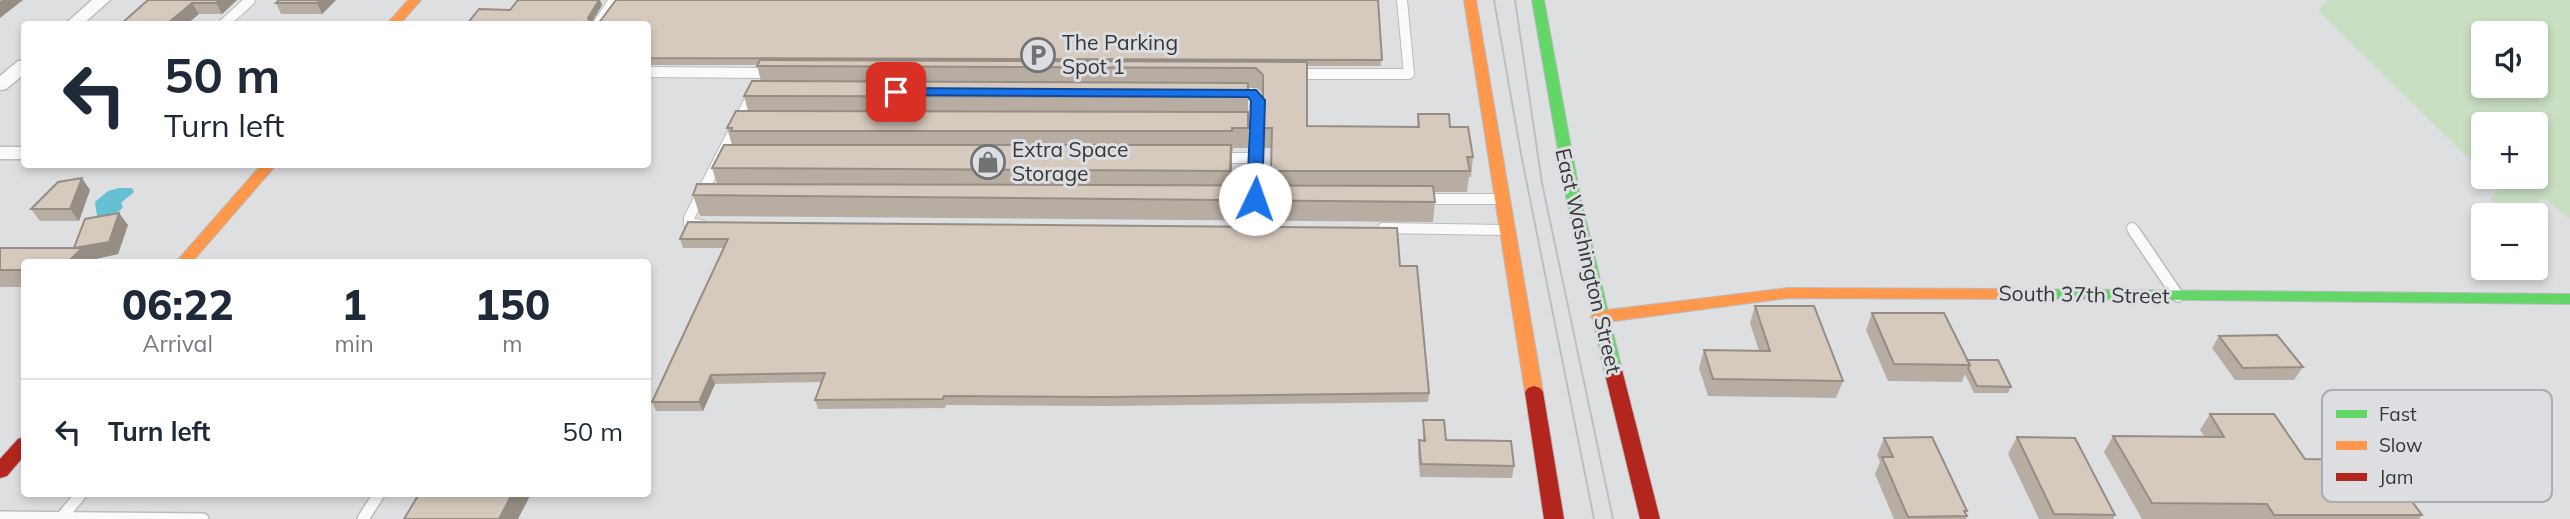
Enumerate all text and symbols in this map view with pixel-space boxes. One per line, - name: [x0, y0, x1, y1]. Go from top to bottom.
- map controls: [2471, 21, 2548, 280]
- button: sound: [2471, 21, 2548, 98]
- place label: The Parking Spot 1: [1062, 29, 1178, 79]
- parking icon: The Parking Spot 1: [1019, 36, 1057, 74]
- text: 50 m: [164, 44, 280, 105]
- icon: left: [49, 49, 140, 140]
- pin: [866, 62, 926, 122]
- icon: arrive: [877, 73, 915, 111]
- text: Turn left: [164, 105, 284, 145]
- button: +: [2471, 112, 2548, 189]
- place label: Extra Space Storage: [1012, 136, 1128, 186]
- shop icon: Extra Space Storage: [969, 143, 1007, 181]
- street label: East Washington Street: [1550, 146, 1628, 376]
- position arrow: [1218, 162, 1292, 236]
- button: −: [2471, 203, 2548, 280]
- text: 06:22: [122, 278, 234, 331]
- text: 1: [341, 278, 367, 331]
- text: 150: [475, 278, 550, 331]
- street label: South 37th Street: [1998, 280, 2170, 308]
- text: Arrival: [143, 329, 213, 358]
- text: min: [334, 329, 374, 358]
- text: m: [502, 329, 522, 358]
- legend: [2322, 390, 2552, 502]
- text: Fast: [2379, 402, 2417, 426]
- icon: left: [49, 413, 87, 451]
- text: Turn left: [108, 415, 210, 448]
- text: 50 m: [562, 415, 623, 448]
- text: Slow: [2379, 433, 2423, 457]
- text: Jam: [2379, 465, 2413, 489]

